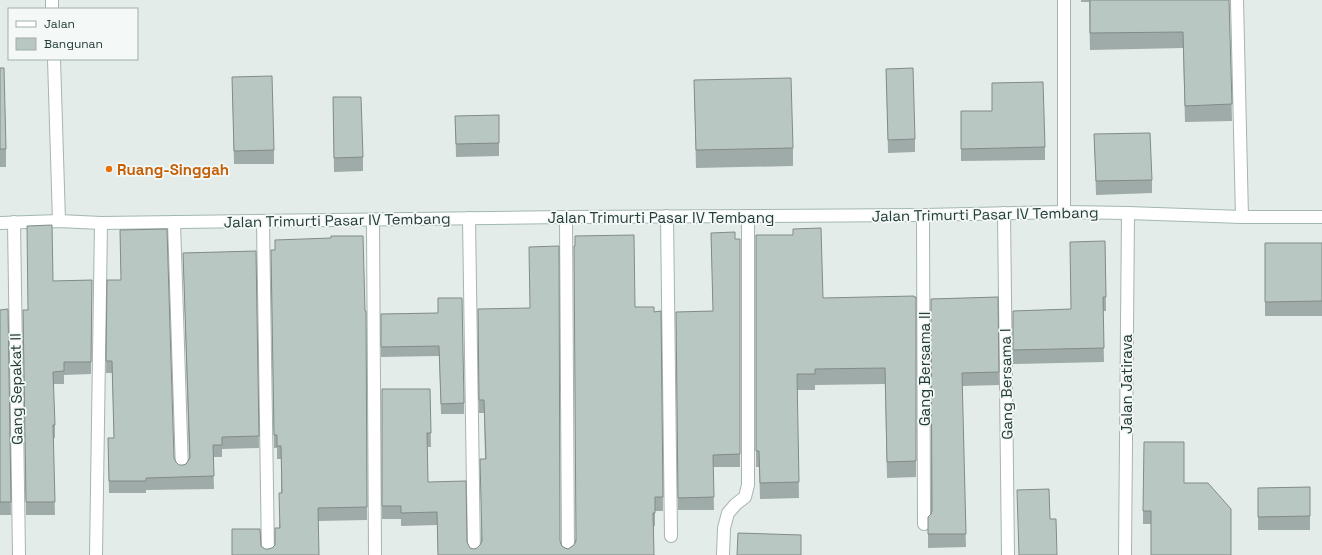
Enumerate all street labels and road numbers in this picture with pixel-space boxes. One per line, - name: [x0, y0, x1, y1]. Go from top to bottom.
- street label: Jalan Trimurti Pasar IV Tembang: [871, 203, 1099, 225]
- street label: Jalan Trimurti Pasar IV Tembang: [548, 208, 774, 227]
- street label: Jalan Trimurti Pasar IV Tembang: [223, 209, 451, 231]
- street label: Gang Bersama II: [915, 312, 934, 426]
- street label: Gang Bersama I: [996, 328, 1016, 440]
- street label: Gang Sepakat II: [6, 333, 26, 445]
- street label: Jalan Jatirava: [1117, 334, 1136, 434]

